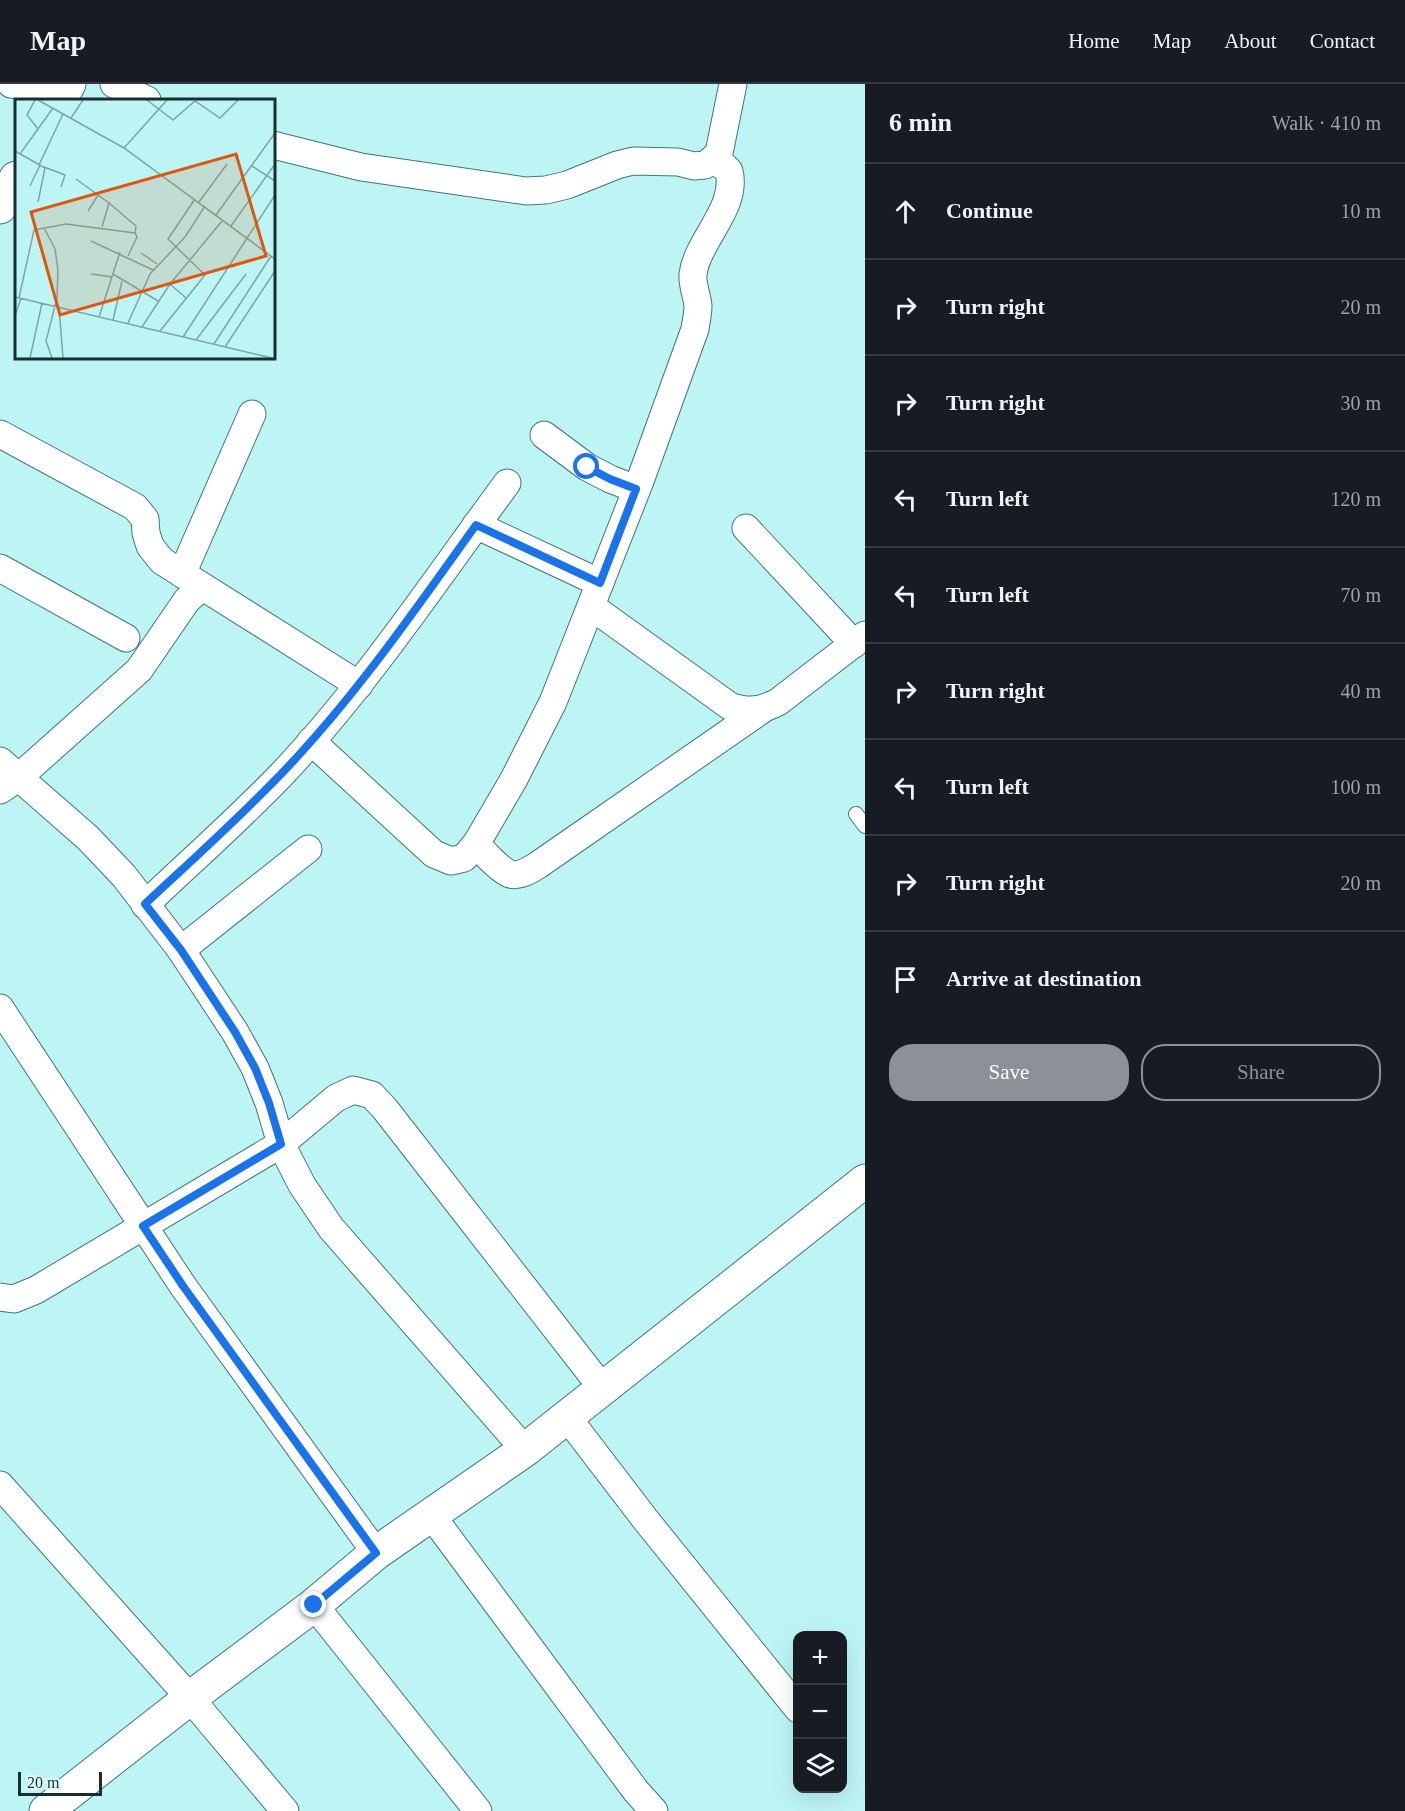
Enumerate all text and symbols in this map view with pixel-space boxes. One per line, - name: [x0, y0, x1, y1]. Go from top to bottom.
- text: Map: [30, 25, 86, 56]
- text: Home: [1068, 29, 1120, 53]
- text: Map: [1153, 29, 1191, 53]
- text: About: [1224, 29, 1277, 53]
- text: Contact: [1310, 29, 1375, 53]
- inset map: [15, 99, 274, 358]
- text: 6 min: [889, 108, 952, 137]
- text: Walk · 410 m: [1272, 112, 1381, 134]
- icon: ahead: [889, 195, 922, 228]
- text: Continue: [946, 198, 1033, 223]
- text: 10 m: [1340, 200, 1381, 222]
- icon: right: [889, 291, 922, 324]
- text: Turn right: [946, 294, 1045, 319]
- text: 20 m: [1340, 296, 1381, 318]
- icon: right: [889, 387, 922, 420]
- text: Turn right: [946, 390, 1045, 415]
- text: 30 m: [1340, 392, 1381, 414]
- route start: [573, 453, 599, 479]
- icon: left: [889, 483, 922, 516]
- text: Turn left: [946, 486, 1029, 511]
- text: 120 m: [1330, 488, 1381, 510]
- icon: left: [889, 579, 922, 612]
- text: Turn left: [946, 582, 1029, 607]
- text: 70 m: [1340, 584, 1381, 606]
- icon: right: [889, 675, 922, 708]
- text: Turn right: [946, 678, 1045, 703]
- text: 40 m: [1340, 680, 1381, 702]
- icon: left: [889, 771, 922, 804]
- text: Turn left: [946, 774, 1029, 799]
- text: 100 m: [1330, 776, 1381, 798]
- icon: right: [889, 867, 922, 900]
- text: Turn right: [946, 870, 1045, 895]
- text: 20 m: [1340, 872, 1381, 894]
- icon: arrive: [889, 963, 922, 996]
- text: Arrive at destination: [946, 966, 1142, 991]
- button: Save: [889, 1044, 1129, 1101]
- button: Share: [1141, 1044, 1381, 1101]
- route end: [300, 1591, 326, 1617]
- map controls: [793, 1631, 847, 1793]
- button: +: [793, 1631, 847, 1685]
- button: −: [793, 1685, 847, 1739]
- button: layers: [793, 1739, 847, 1793]
- scale bar: [18, 1769, 102, 1796]
- text: 20 m: [27, 1774, 59, 1791]

